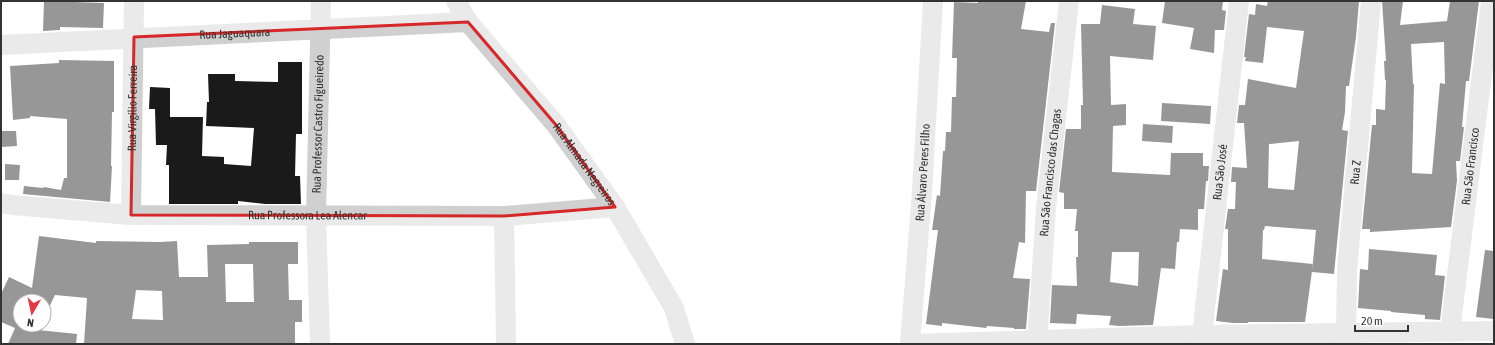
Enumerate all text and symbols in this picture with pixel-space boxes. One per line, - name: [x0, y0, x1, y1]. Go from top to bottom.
- street label: Rua Jaguaquara: [199, 25, 271, 42]
- street label: Rua Professor Castro Figueiredo: [310, 54, 327, 194]
- street label: Rua Virgílio Ferreira: [125, 65, 140, 151]
- street label: Rua São Francisco das Chagas: [1037, 108, 1064, 237]
- street label: Rua Almada Negreiros: [550, 120, 619, 208]
- street label: Rua Álvaro Peres Filho: [913, 123, 933, 222]
- street label: Rua São Francisco: [1459, 126, 1482, 206]
- street label: Rua São José: [1210, 143, 1230, 201]
- street label: Rua Z: [1348, 159, 1364, 185]
- street label: Rua Professora Lea Alencar: [248, 208, 367, 223]
- north arrow: [12, 293, 52, 333]
- scale bar: [1355, 307, 1408, 333]
- text: 20 m: [1361, 314, 1383, 328]
- text: N: [26, 316, 35, 329]

